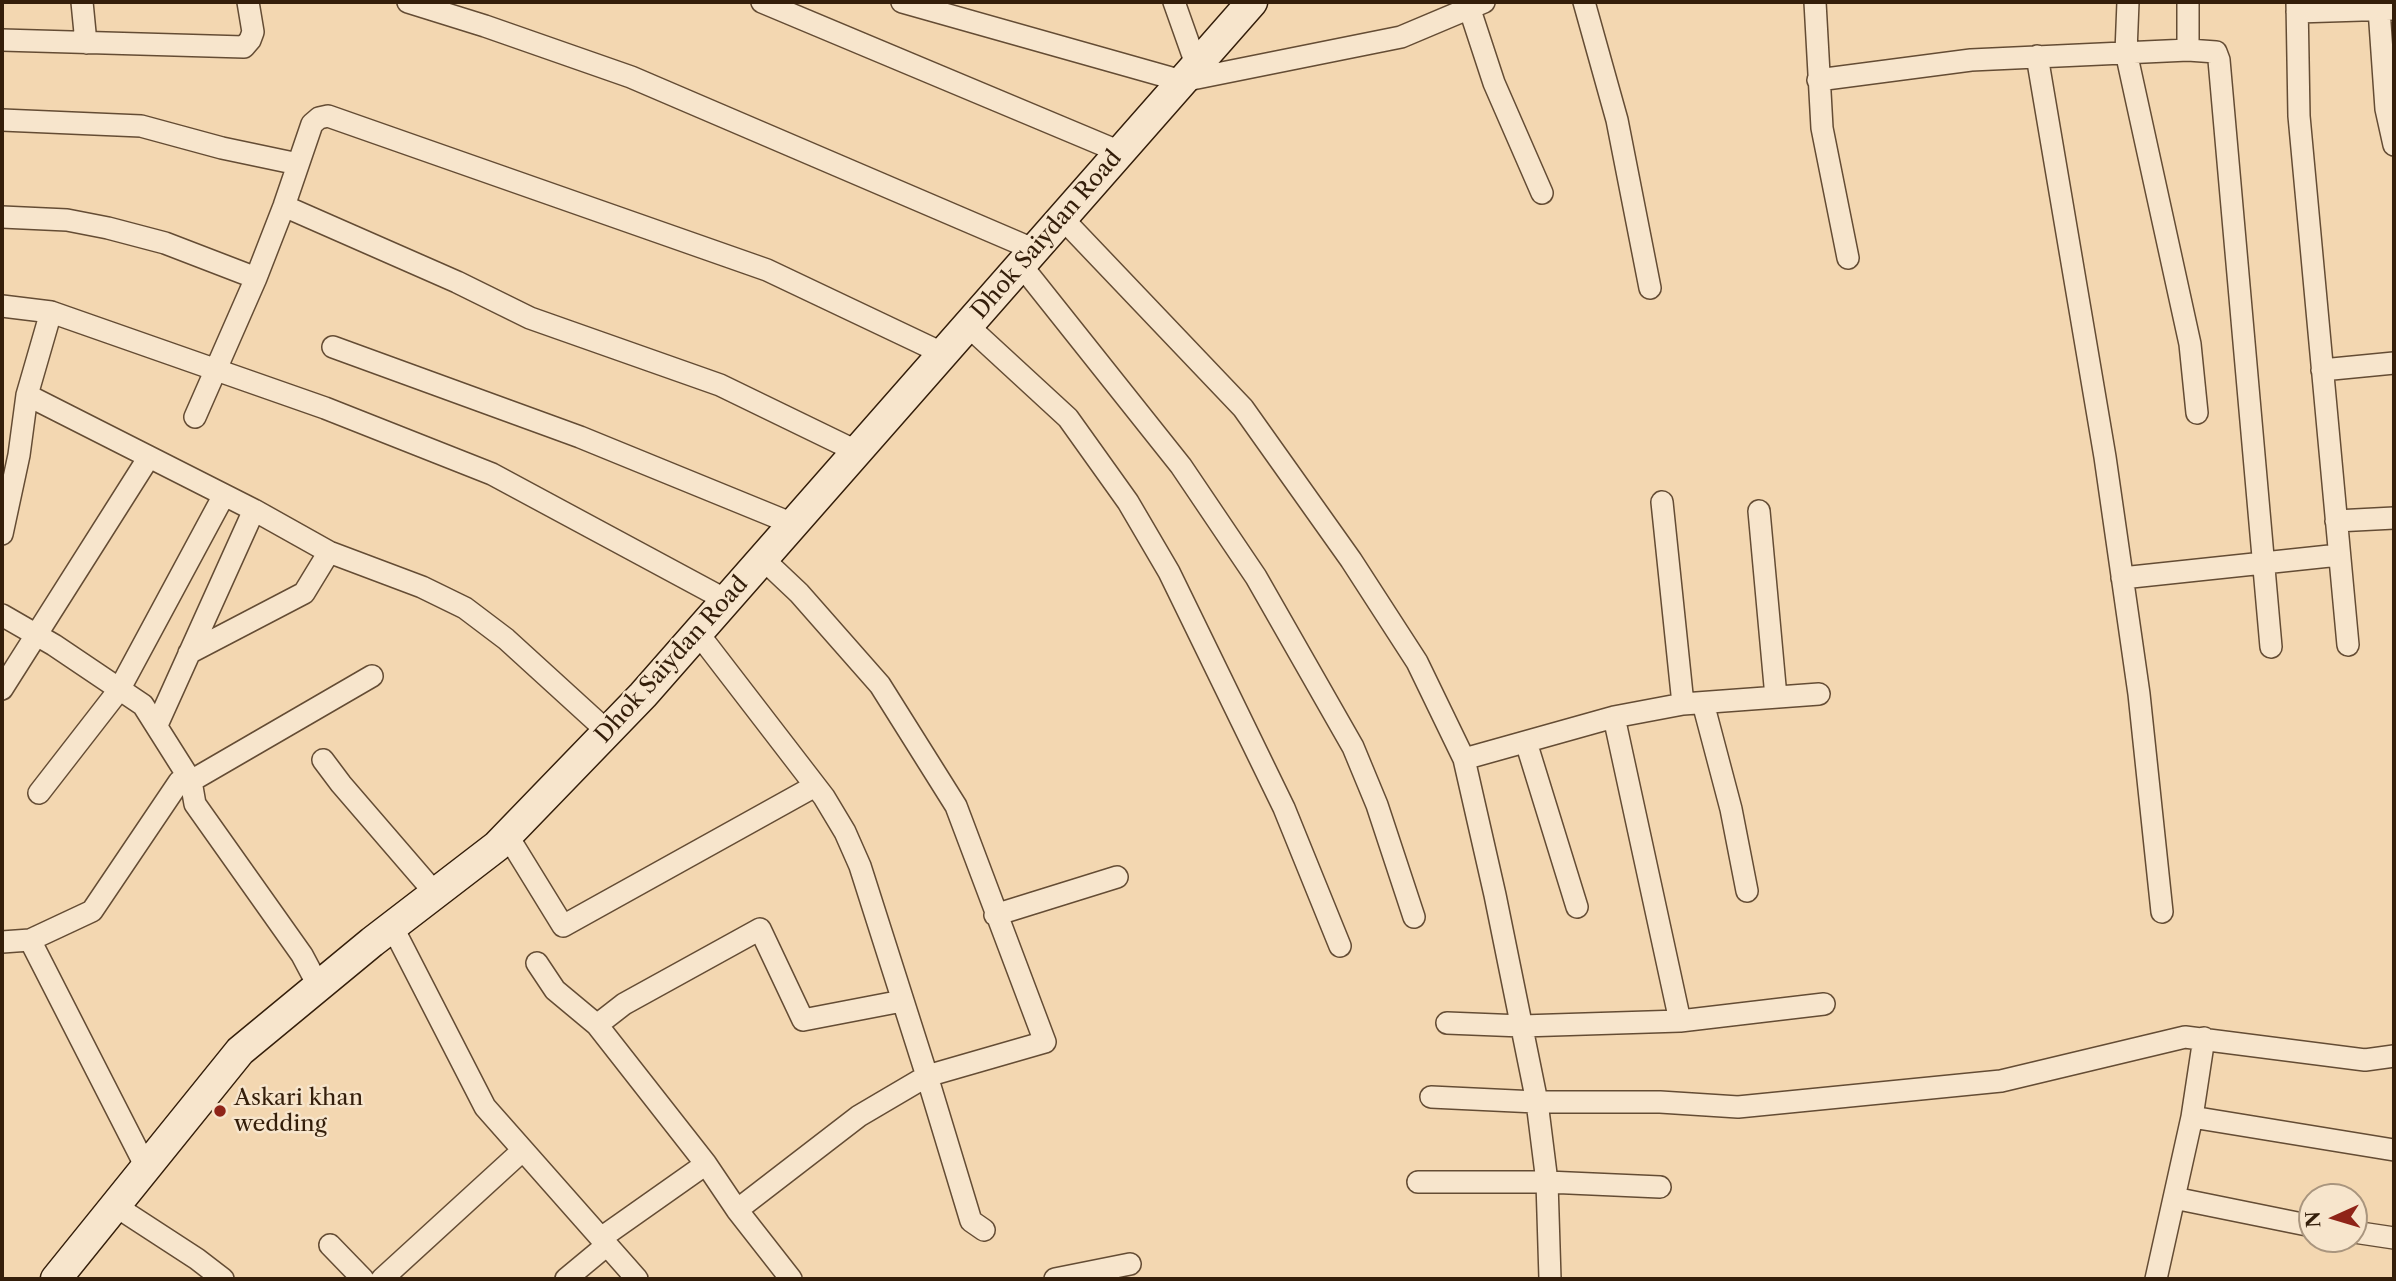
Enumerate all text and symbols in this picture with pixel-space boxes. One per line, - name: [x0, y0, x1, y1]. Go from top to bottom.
- street label: Dhok Saiydan Road: [966, 145, 1128, 325]
- street label: Dhok Saiydan Road: [590, 571, 754, 749]
- place label: Askari khan wedding: [234, 1084, 363, 1138]
- marker: Askari khan wedding: [212, 1103, 228, 1119]
- north arrow: [2298, 1183, 2368, 1253]
- text: N: [2302, 1210, 2326, 1228]

